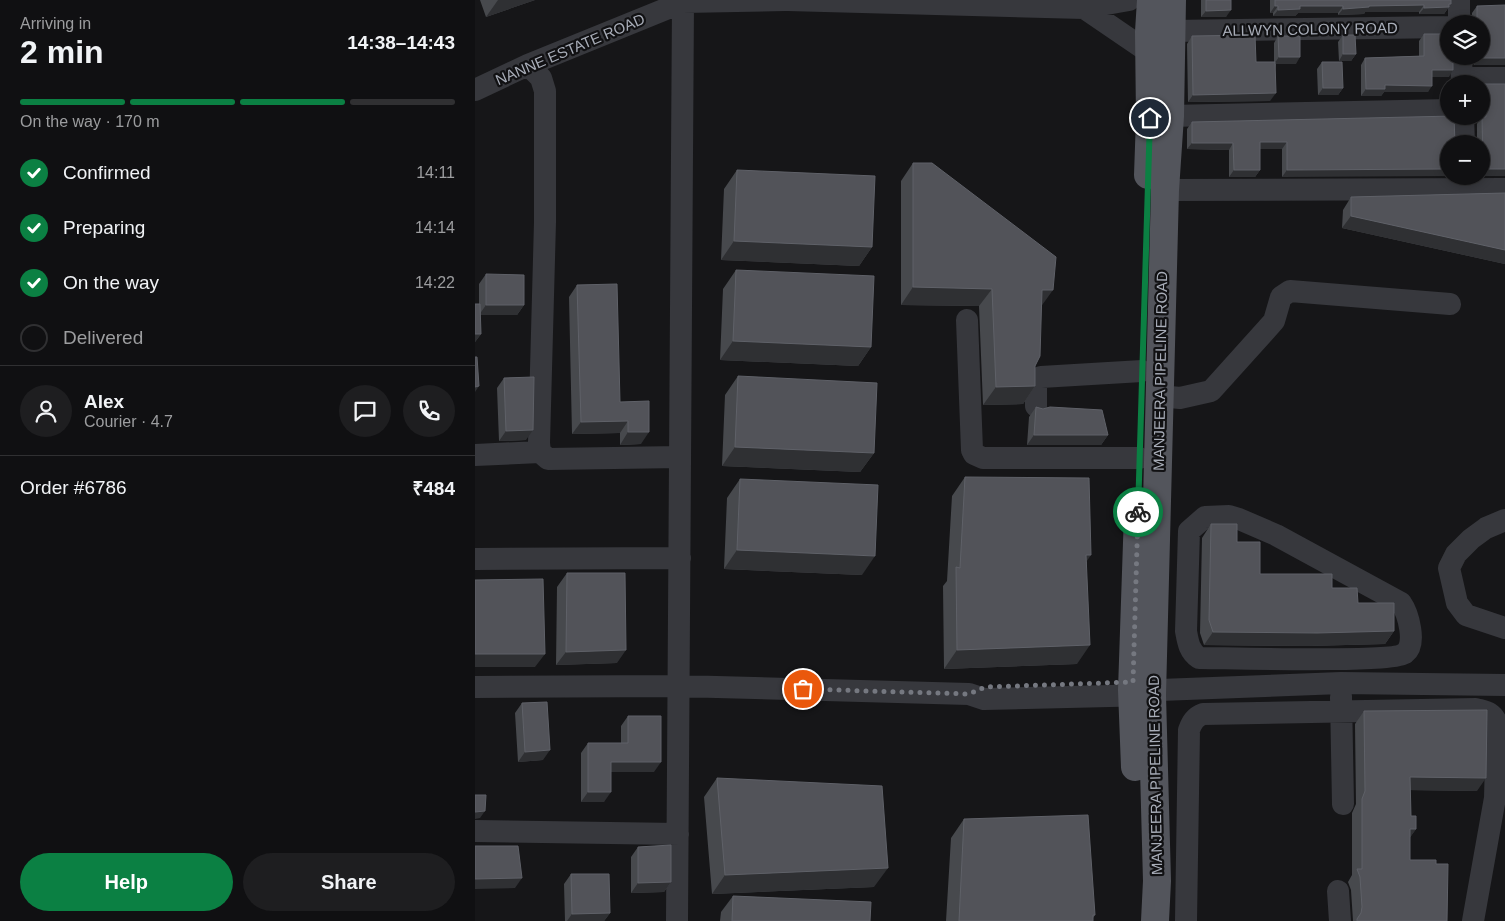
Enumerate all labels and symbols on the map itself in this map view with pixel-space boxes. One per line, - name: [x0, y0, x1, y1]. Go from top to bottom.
- street label: NANNE ESTATE ROAD: [493, 10, 647, 88]
- street label: ALLWYN COLONY ROAD: [1222, 19, 1398, 39]
- pin: [1129, 97, 1171, 139]
- street label: MANJEERA PIPELINE ROAD: [1150, 271, 1170, 471]
- courier: [1113, 487, 1163, 537]
- pin: [782, 668, 824, 710]
- street label: MANJEERA PIPELINE ROAD: [1145, 675, 1165, 875]

